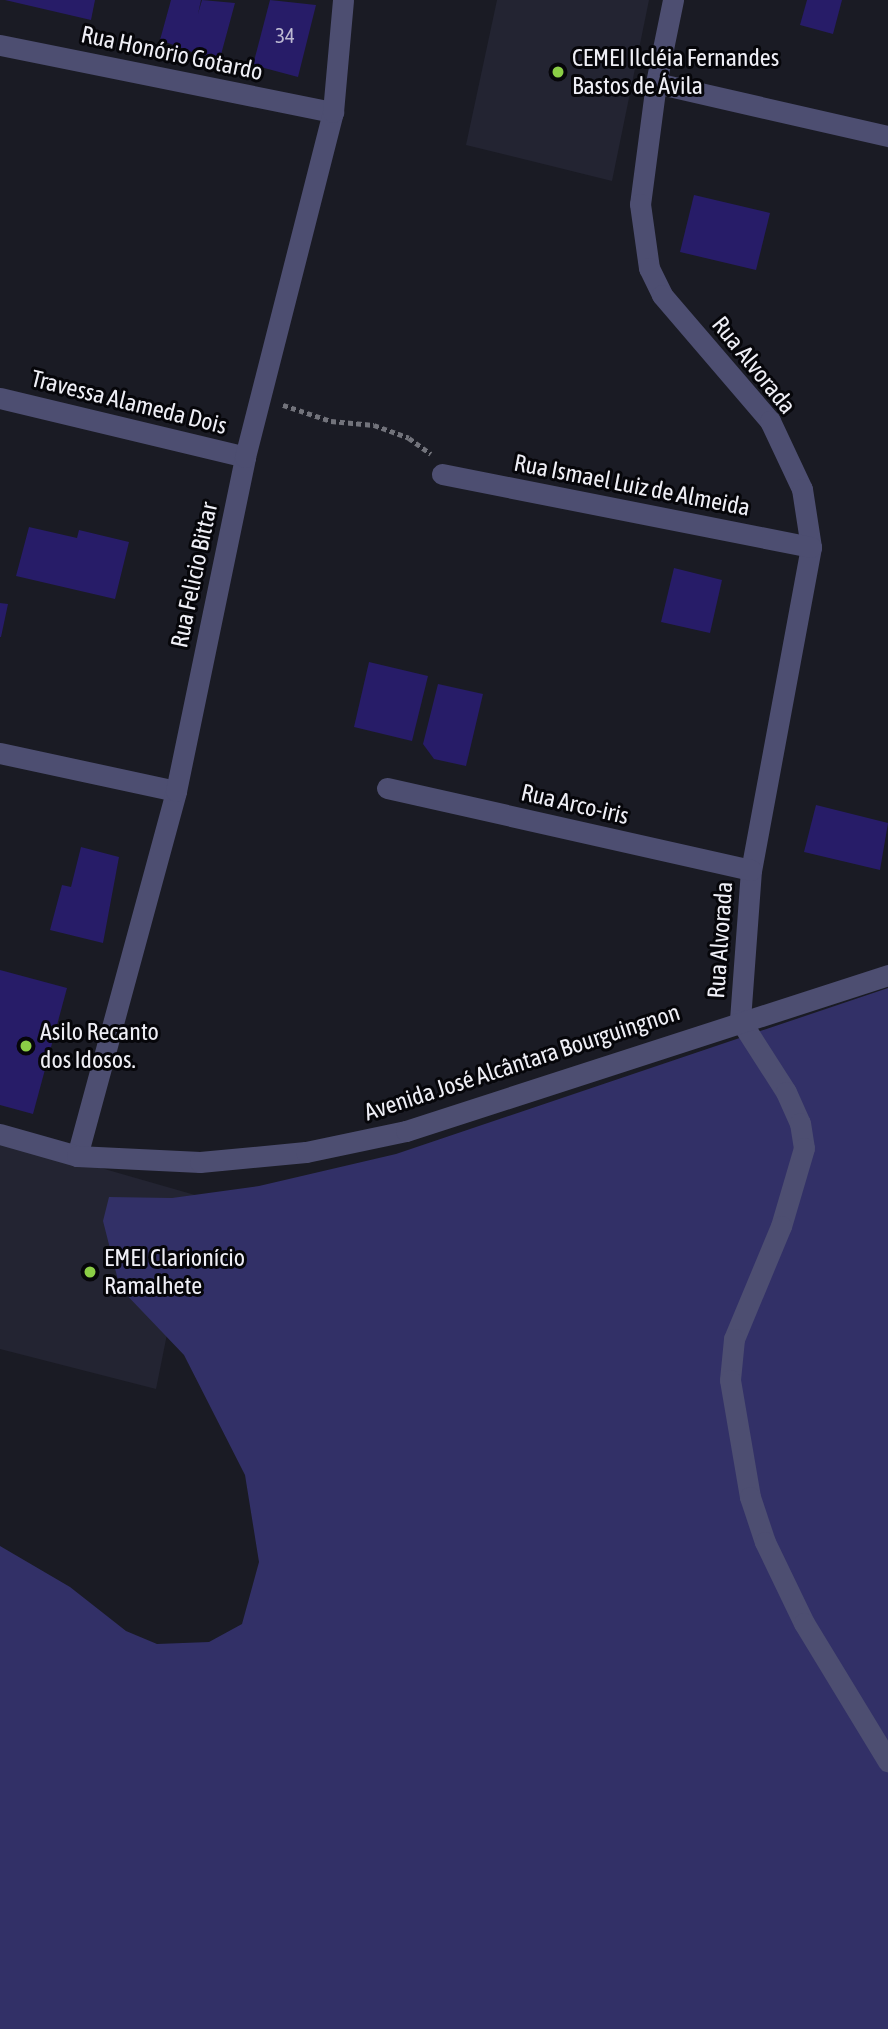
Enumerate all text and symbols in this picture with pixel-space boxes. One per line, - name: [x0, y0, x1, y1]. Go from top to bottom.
- street label: Rua Honório Gotardo: [78, 20, 266, 86]
- house number: 34: [275, 22, 295, 48]
- place label: CEMEI Ilcléia Fernandes Bastos de Ávila: [572, 44, 779, 100]
- marker: CEMEI Ilcléia Fernandes Bastos de Ávila: [550, 64, 566, 80]
- street label: Rua Alvorada: [706, 310, 802, 420]
- street label: Travessa Alameda Dois: [28, 364, 230, 440]
- street label: Rua Ismael Luiz de Almeida: [512, 448, 752, 522]
- street label: Rua Felicio Bittar: [165, 500, 223, 650]
- street label: Rua Arco-iris: [518, 778, 632, 830]
- street label: Rua Alvorada: [702, 881, 738, 999]
- street label: Avenida José Alcântara Bourguingnon: [361, 997, 683, 1127]
- place label: Asilo Recanto dos Idosos.: [40, 1018, 159, 1074]
- marker: Asilo Recanto dos Idosos.: [18, 1038, 34, 1054]
- place label: EMEI Clarionício Ramalhete: [104, 1244, 245, 1300]
- marker: EMEI Clarionício Ramalhete: [82, 1264, 98, 1280]

